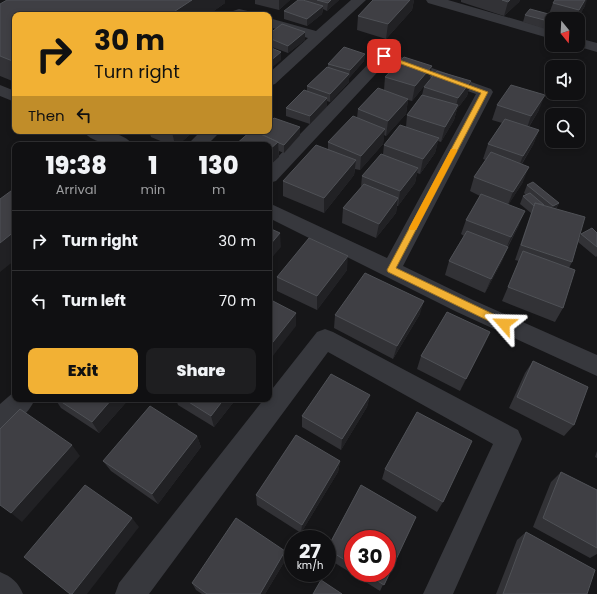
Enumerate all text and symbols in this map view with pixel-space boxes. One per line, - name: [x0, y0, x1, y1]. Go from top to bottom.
- north arrow: [545, 12, 585, 52]
- map controls: [545, 12, 585, 148]
- text: 30 m: [94, 21, 165, 60]
- icon: right: [28, 28, 80, 80]
- pin: [367, 39, 401, 73]
- icon: arrive: [373, 45, 395, 67]
- text: Turn right: [94, 59, 180, 84]
- button: sound: [545, 60, 585, 100]
- icon: left: [73, 104, 95, 126]
- text: Then: [28, 105, 65, 126]
- button: search: [545, 108, 585, 148]
- text: 19:38: [45, 149, 107, 182]
- text: 1: [148, 149, 157, 182]
- text: 130: [199, 149, 238, 182]
- text: Arrival: [56, 180, 97, 199]
- text: min: [140, 180, 165, 199]
- text: m: [212, 180, 225, 199]
- icon: right: [28, 230, 50, 252]
- text: Turn right: [62, 230, 138, 251]
- text: 30 m: [218, 230, 256, 251]
- icon: left: [28, 290, 50, 312]
- text: Turn left: [62, 290, 126, 311]
- text: 70 m: [219, 290, 256, 311]
- position arrow: [483, 303, 525, 345]
- button: Exit: [28, 348, 138, 394]
- button: Share: [146, 348, 256, 394]
- speed limit sign: 30: [344, 530, 396, 582]
- text: 27: [299, 537, 321, 565]
- text: km/h: [297, 558, 323, 573]

